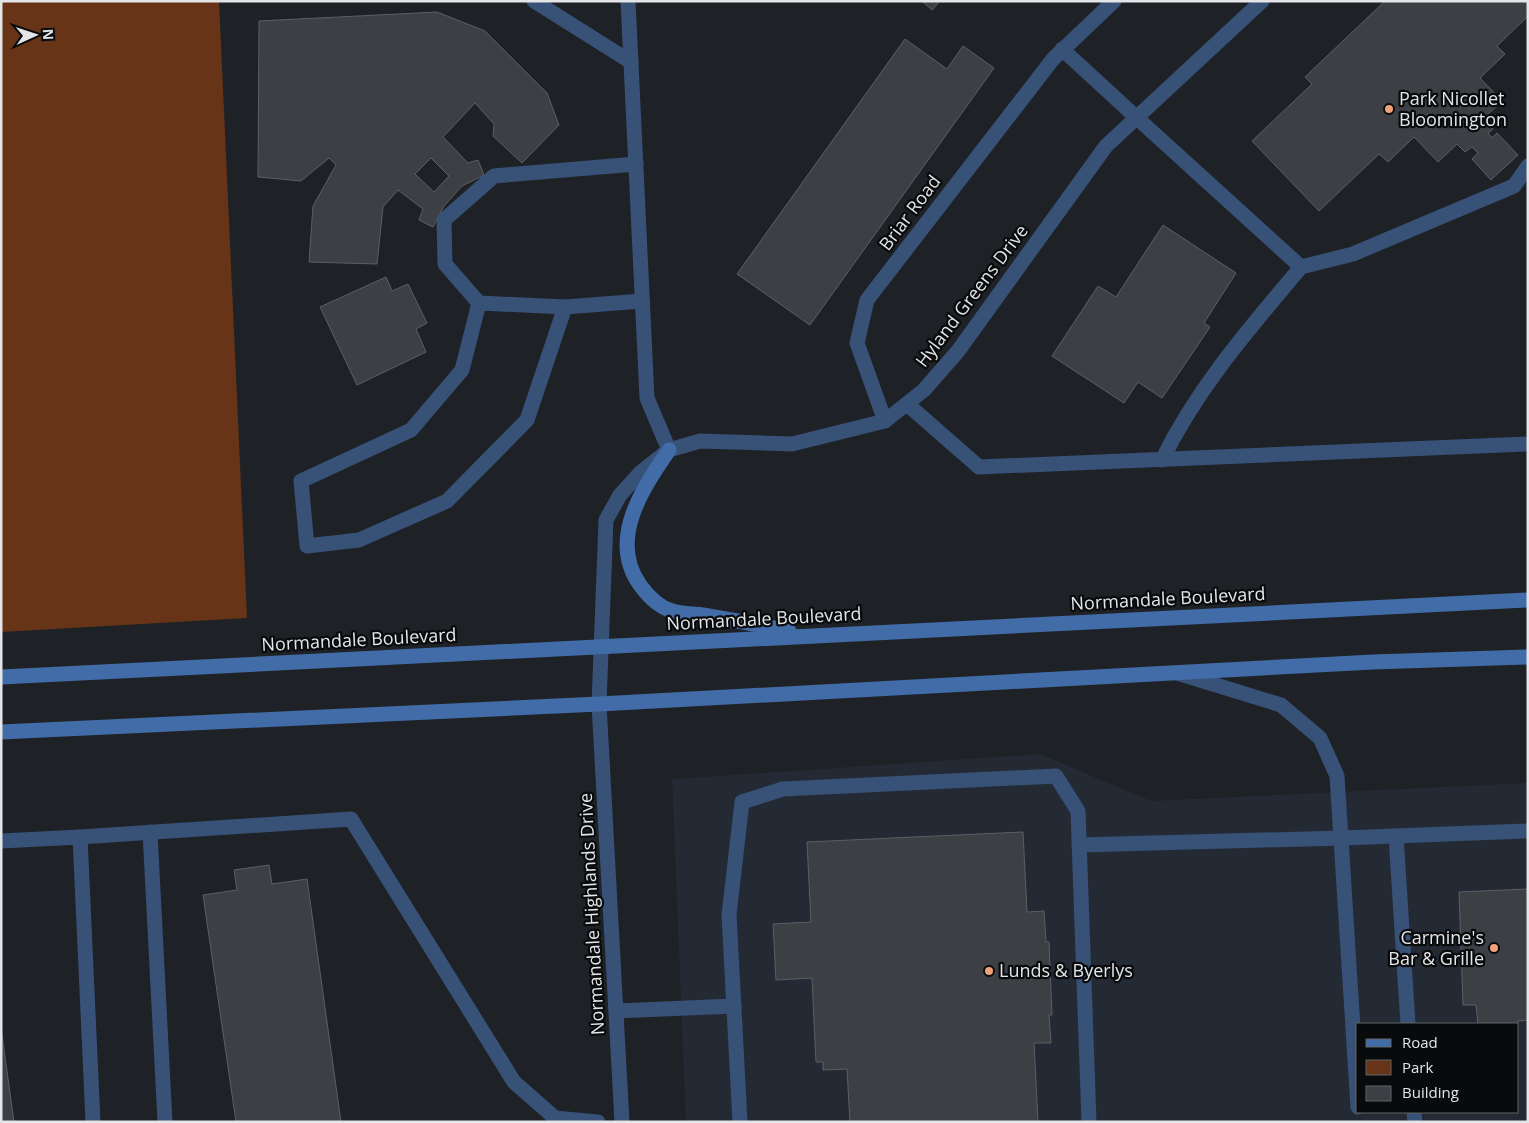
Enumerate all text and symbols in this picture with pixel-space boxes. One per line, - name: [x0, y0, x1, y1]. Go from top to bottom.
- north arrow: [10, 10, 60, 60]
- text: N: [39, 28, 58, 40]
- place label: Park Nicollet Bloomington: [1399, 86, 1507, 131]
- marker: Park Nicollet Bloomington: [1383, 103, 1395, 115]
- street label: Briar Road: [873, 170, 945, 255]
- street label: Hyland Greens Drive: [910, 219, 1033, 372]
- street label: Normandale Boulevard: [1070, 581, 1266, 615]
- street label: Normandale Boulevard: [666, 601, 862, 635]
- street label: Normandale Boulevard: [261, 622, 457, 656]
- street label: Normandale Highlands Drive: [573, 792, 609, 1036]
- place label: Carmine's Bar & Grille: [1388, 925, 1484, 970]
- marker: Carmine's Bar & Grille: [1488, 942, 1500, 954]
- place label: Lunds & Byerlys: [999, 958, 1133, 982]
- marker: Lunds & Byerlys: [983, 965, 995, 977]
- legend: [1356, 1023, 1519, 1113]
- text: Road: [1402, 1032, 1438, 1052]
- text: Park: [1402, 1057, 1433, 1077]
- text: Building: [1402, 1082, 1459, 1102]

